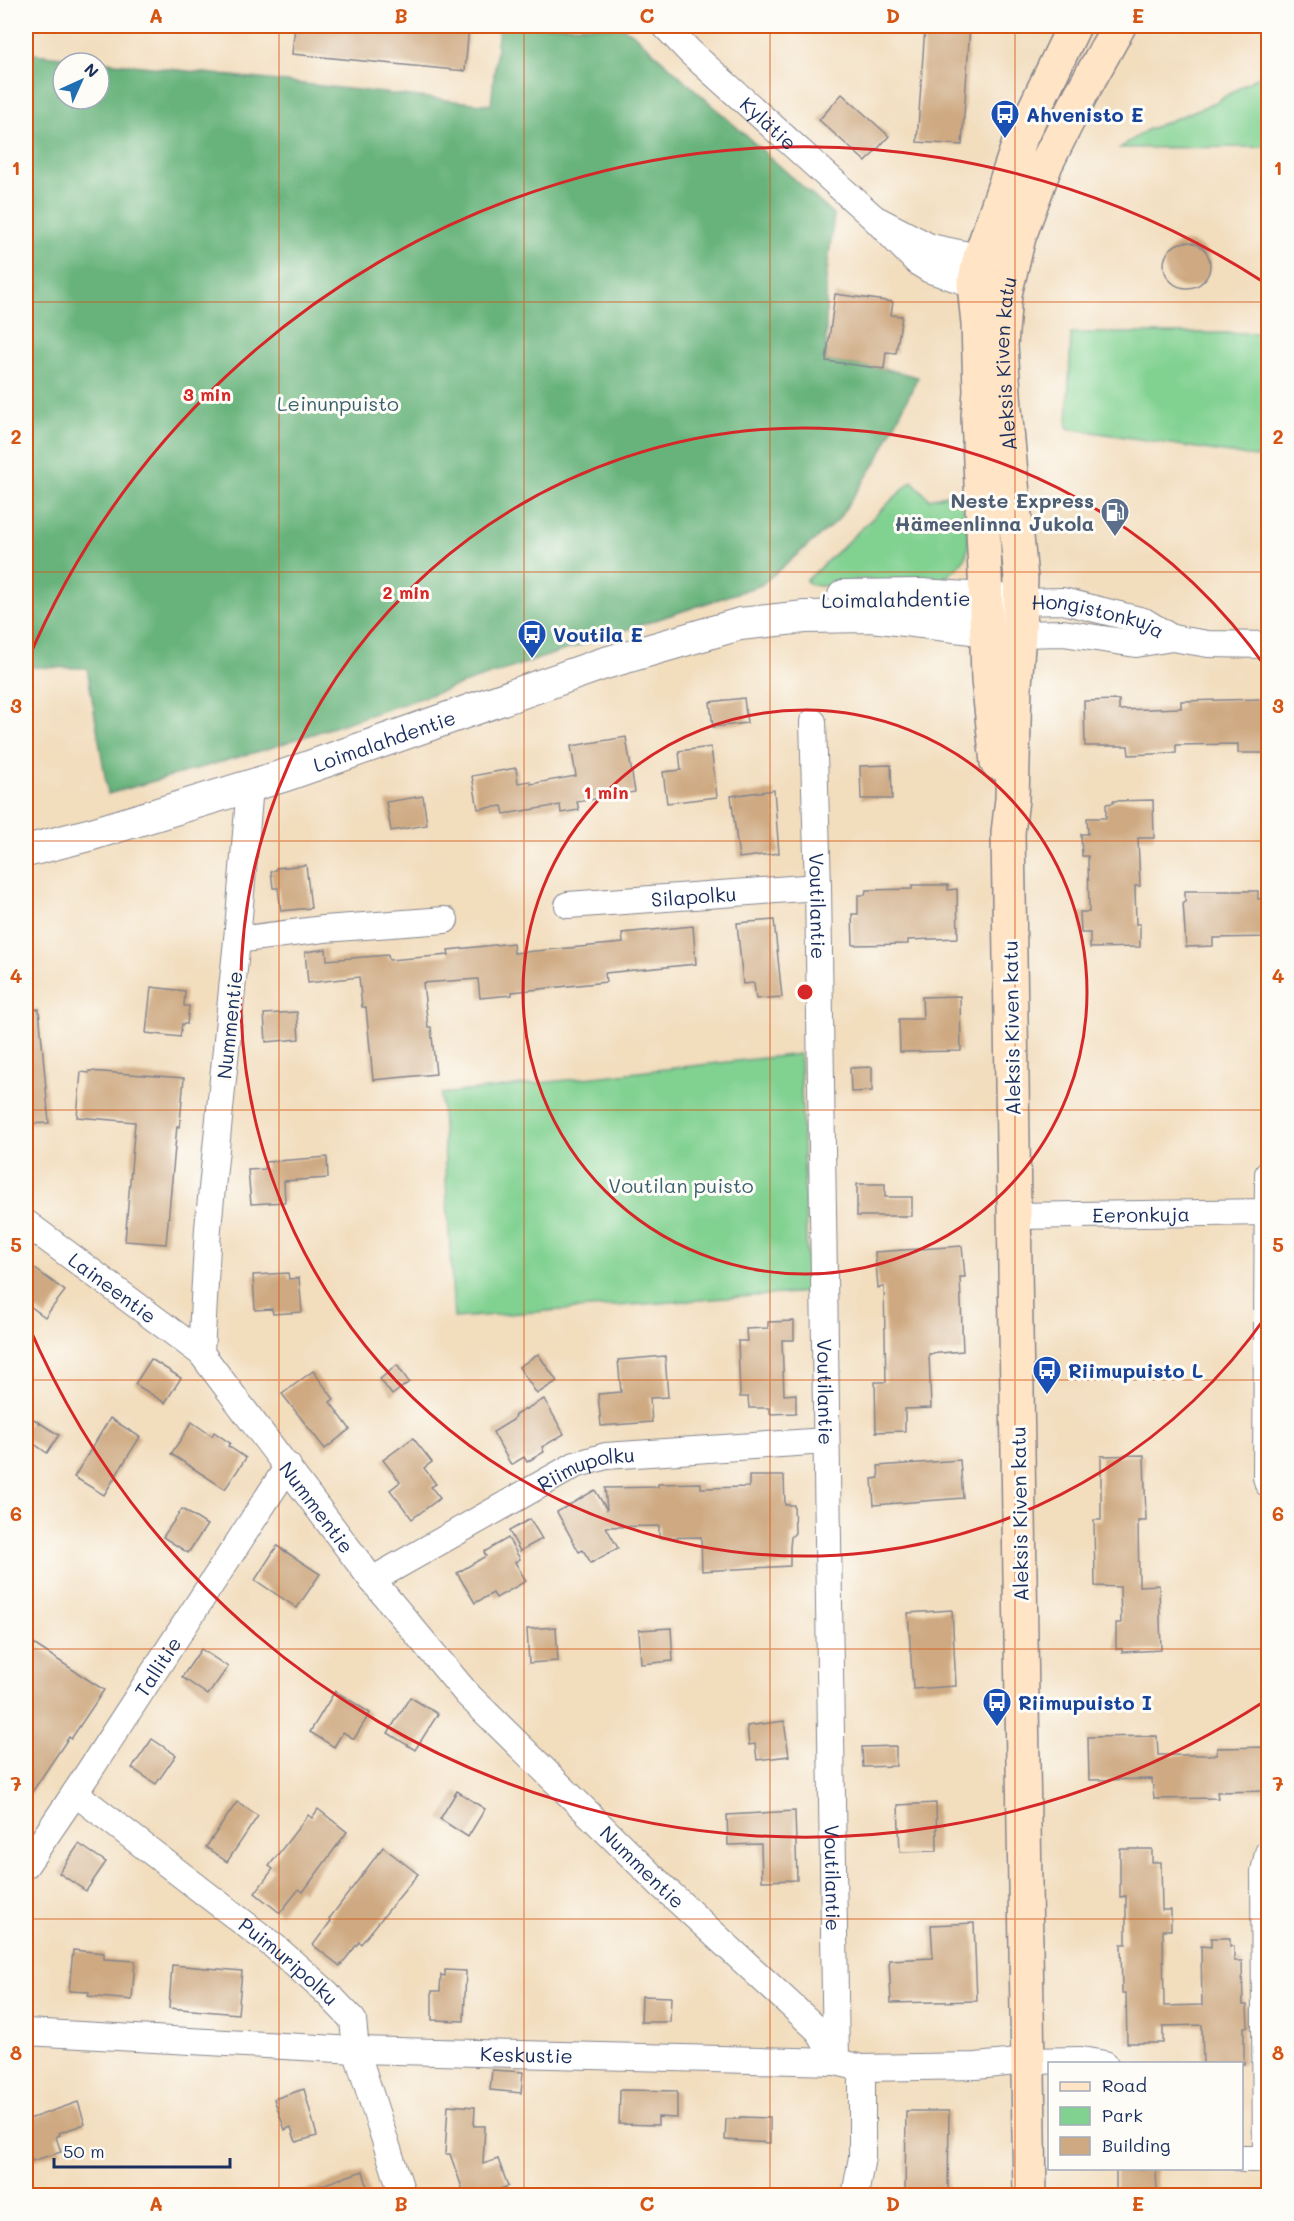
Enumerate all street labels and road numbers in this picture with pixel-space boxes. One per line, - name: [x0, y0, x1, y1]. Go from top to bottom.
- street label: Kylätie: [735, 91, 802, 155]
- street label: Aleksis Kiven katu: [988, 273, 1022, 452]
- street label: Loimalahdentie: [821, 585, 971, 613]
- street label: Hongistonkuja: [1031, 587, 1170, 644]
- street label: Loimalahdentie: [309, 704, 459, 778]
- street label: Voutilantie: [804, 852, 832, 959]
- street label: Silapolku: [650, 880, 737, 912]
- street label: Aleksis Kiven katu: [996, 940, 1026, 1116]
- street label: Nummentie: [210, 970, 248, 1080]
- street label: Eeronkuja: [1092, 1200, 1190, 1228]
- street label: Laineentie: [63, 1246, 162, 1329]
- street label: Voutilantie: [812, 1338, 840, 1445]
- street label: Aleksis Kiven katu: [1004, 1426, 1034, 1602]
- street label: Riimupolku: [532, 1441, 636, 1497]
- street label: Nummentie: [274, 1456, 360, 1558]
- street label: Tallitie: [128, 1631, 187, 1702]
- street label: Nummentie: [595, 1819, 690, 1914]
- street label: Voutilantie: [819, 1824, 847, 1931]
- street label: Puimuripolku: [234, 1911, 345, 2011]
- street label: Keskustie: [480, 2040, 573, 2068]

